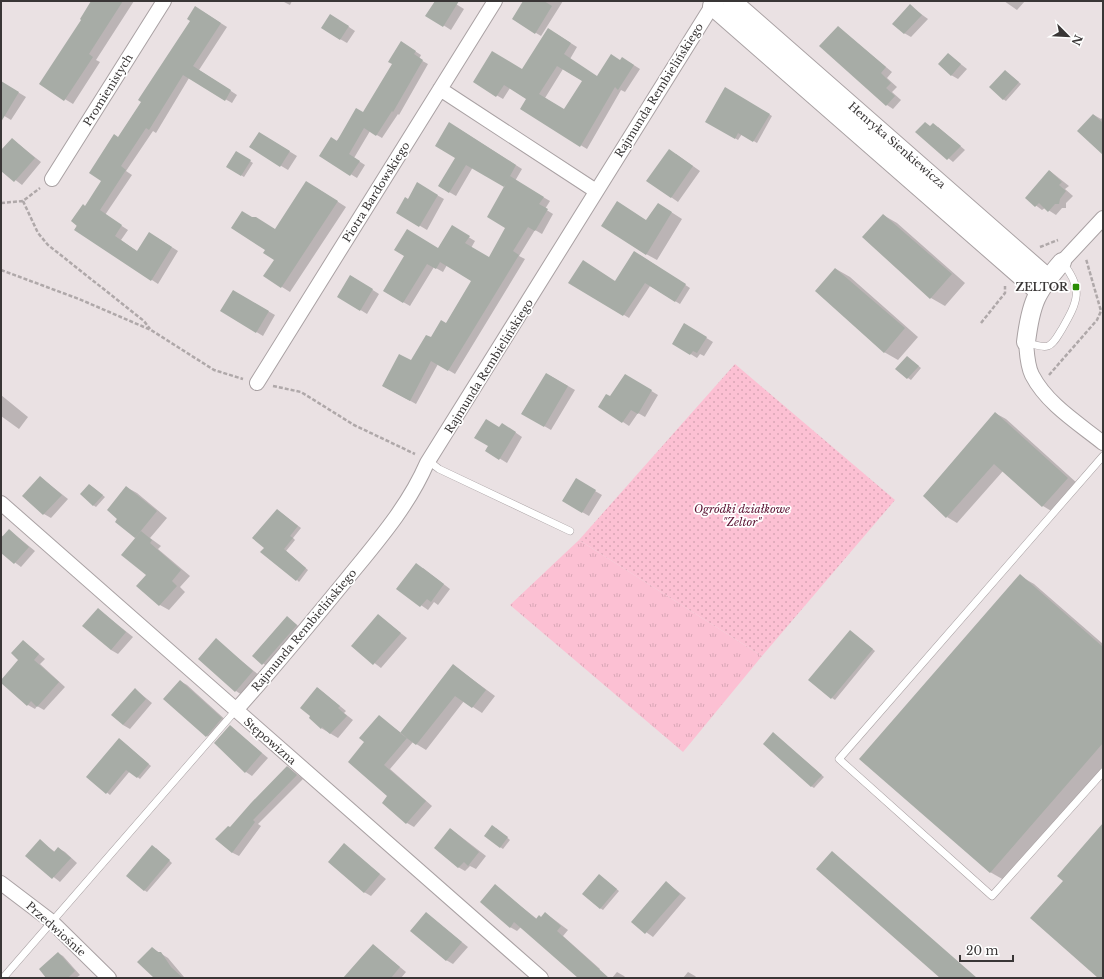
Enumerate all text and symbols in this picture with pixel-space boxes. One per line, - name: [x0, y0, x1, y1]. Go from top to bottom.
- north arrow: [1048, 16, 1088, 56]
- street label: Rajmunda Rembielińskiego: [612, 20, 706, 160]
- text: N: [1068, 32, 1086, 48]
- street label: Promienistych: [80, 51, 136, 129]
- street label: Henryka Sienkiewicza: [845, 99, 949, 192]
- street label: Piotra Bardowskiego: [339, 139, 413, 245]
- place label: ZELTOR: [1015, 280, 1069, 294]
- marker: ZELTOR: [1071, 282, 1081, 292]
- street label: Rajmunda Rembielińskiego: [442, 296, 536, 436]
- park label: Ogródki działkowe "Zeltor": [694, 502, 790, 529]
- street label: Rajmunda Rembielińskiego: [249, 566, 359, 694]
- street label: Stępowizna: [241, 714, 300, 768]
- street label: Przedwiośnie: [23, 899, 89, 959]
- scale bar: [960, 937, 1013, 963]
- text: 20 m: [966, 943, 998, 958]

